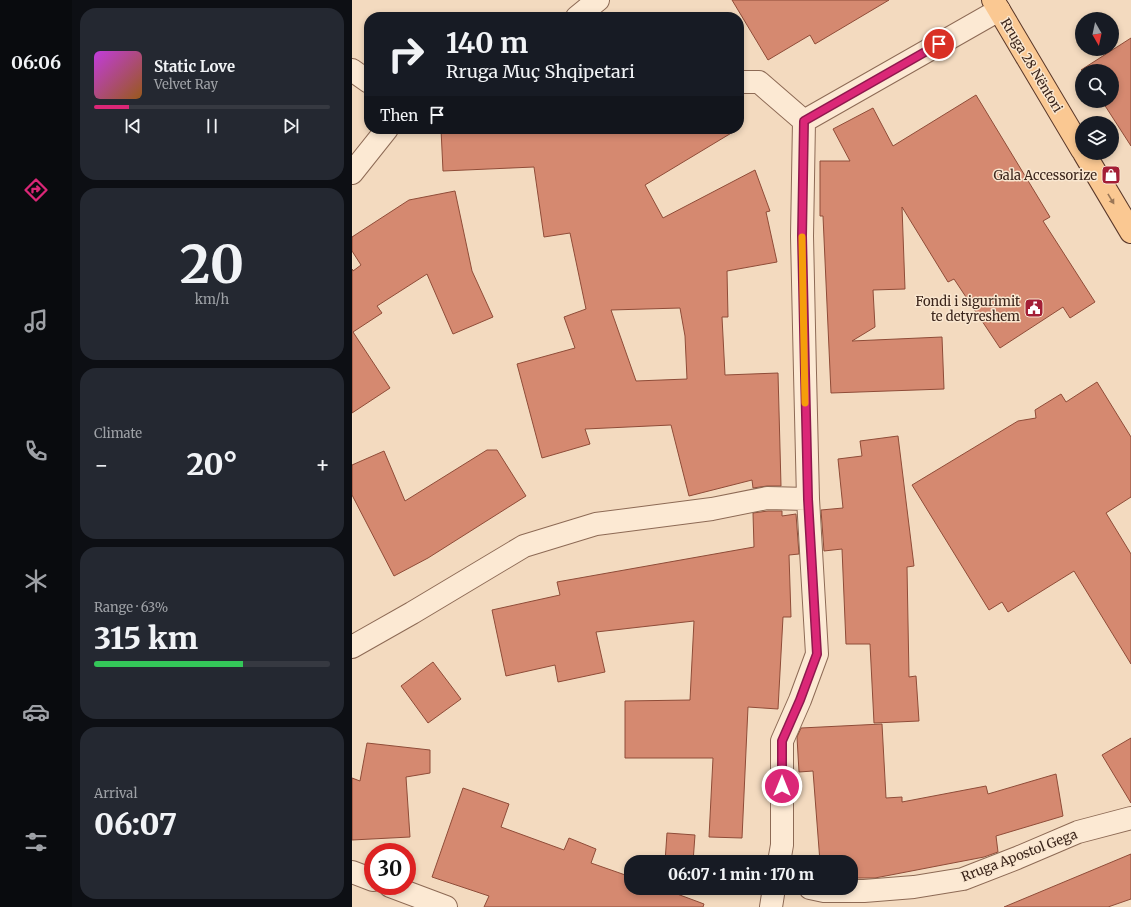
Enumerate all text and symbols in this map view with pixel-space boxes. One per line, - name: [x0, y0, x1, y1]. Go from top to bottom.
- north arrow: [1075, 12, 1119, 56]
- map controls: [1075, 12, 1119, 160]
- street label: Rruga 28 Nëntori: [997, 15, 1066, 115]
- text: 140 m: [446, 25, 528, 61]
- pin: [922, 27, 956, 61]
- icon: right: [380, 28, 432, 80]
- icon: arrive: [928, 33, 950, 55]
- text: 06:06: [11, 51, 61, 74]
- text: Static Love: [154, 57, 235, 76]
- text: Rruga Muç Shqipetari: [446, 60, 635, 83]
- button: search: [1075, 64, 1119, 108]
- text: Velvet Ray: [154, 76, 218, 93]
- icon: arrive: [426, 104, 448, 126]
- text: Then: [380, 106, 418, 125]
- icon: previous: [122, 115, 144, 137]
- icon: pause: [201, 115, 223, 137]
- icon: next: [280, 115, 302, 137]
- button: layers: [1075, 116, 1119, 160]
- shop icon: Gala Accessorize: [1100, 164, 1122, 186]
- place label: Gala Accessorize: [993, 167, 1097, 184]
- icon: directions: [22, 176, 50, 204]
- one-way arrow: [1107, 194, 1115, 204]
- text: 20: [180, 232, 244, 297]
- text: km/h: [195, 291, 229, 308]
- place label: Fondi i sigurimit te detyreshem: [915, 293, 1020, 325]
- public building icon: Fondi i sigurimit te detyreshem: [1023, 297, 1045, 319]
- icon: music: [22, 307, 50, 335]
- text: Climate: [94, 425, 142, 442]
- icon: phone: [22, 437, 50, 465]
- text: 20°: [186, 445, 238, 483]
- text: −: [94, 451, 109, 479]
- text: +: [315, 451, 330, 479]
- icon: climate: [22, 567, 50, 595]
- text: Range · 63%: [94, 599, 168, 616]
- text: 315 km: [94, 619, 198, 657]
- icon: car: [22, 698, 50, 726]
- position arrow: [761, 765, 803, 807]
- text: Arrival: [94, 785, 137, 802]
- text: 06:07: [94, 805, 177, 843]
- street label: Rruga Apostol Gega: [959, 826, 1080, 885]
- icon: filters: [22, 828, 50, 856]
- speed limit sign: 30: [364, 843, 416, 895]
- text: 06:07 · 1 min · 170 m: [668, 865, 814, 884]

